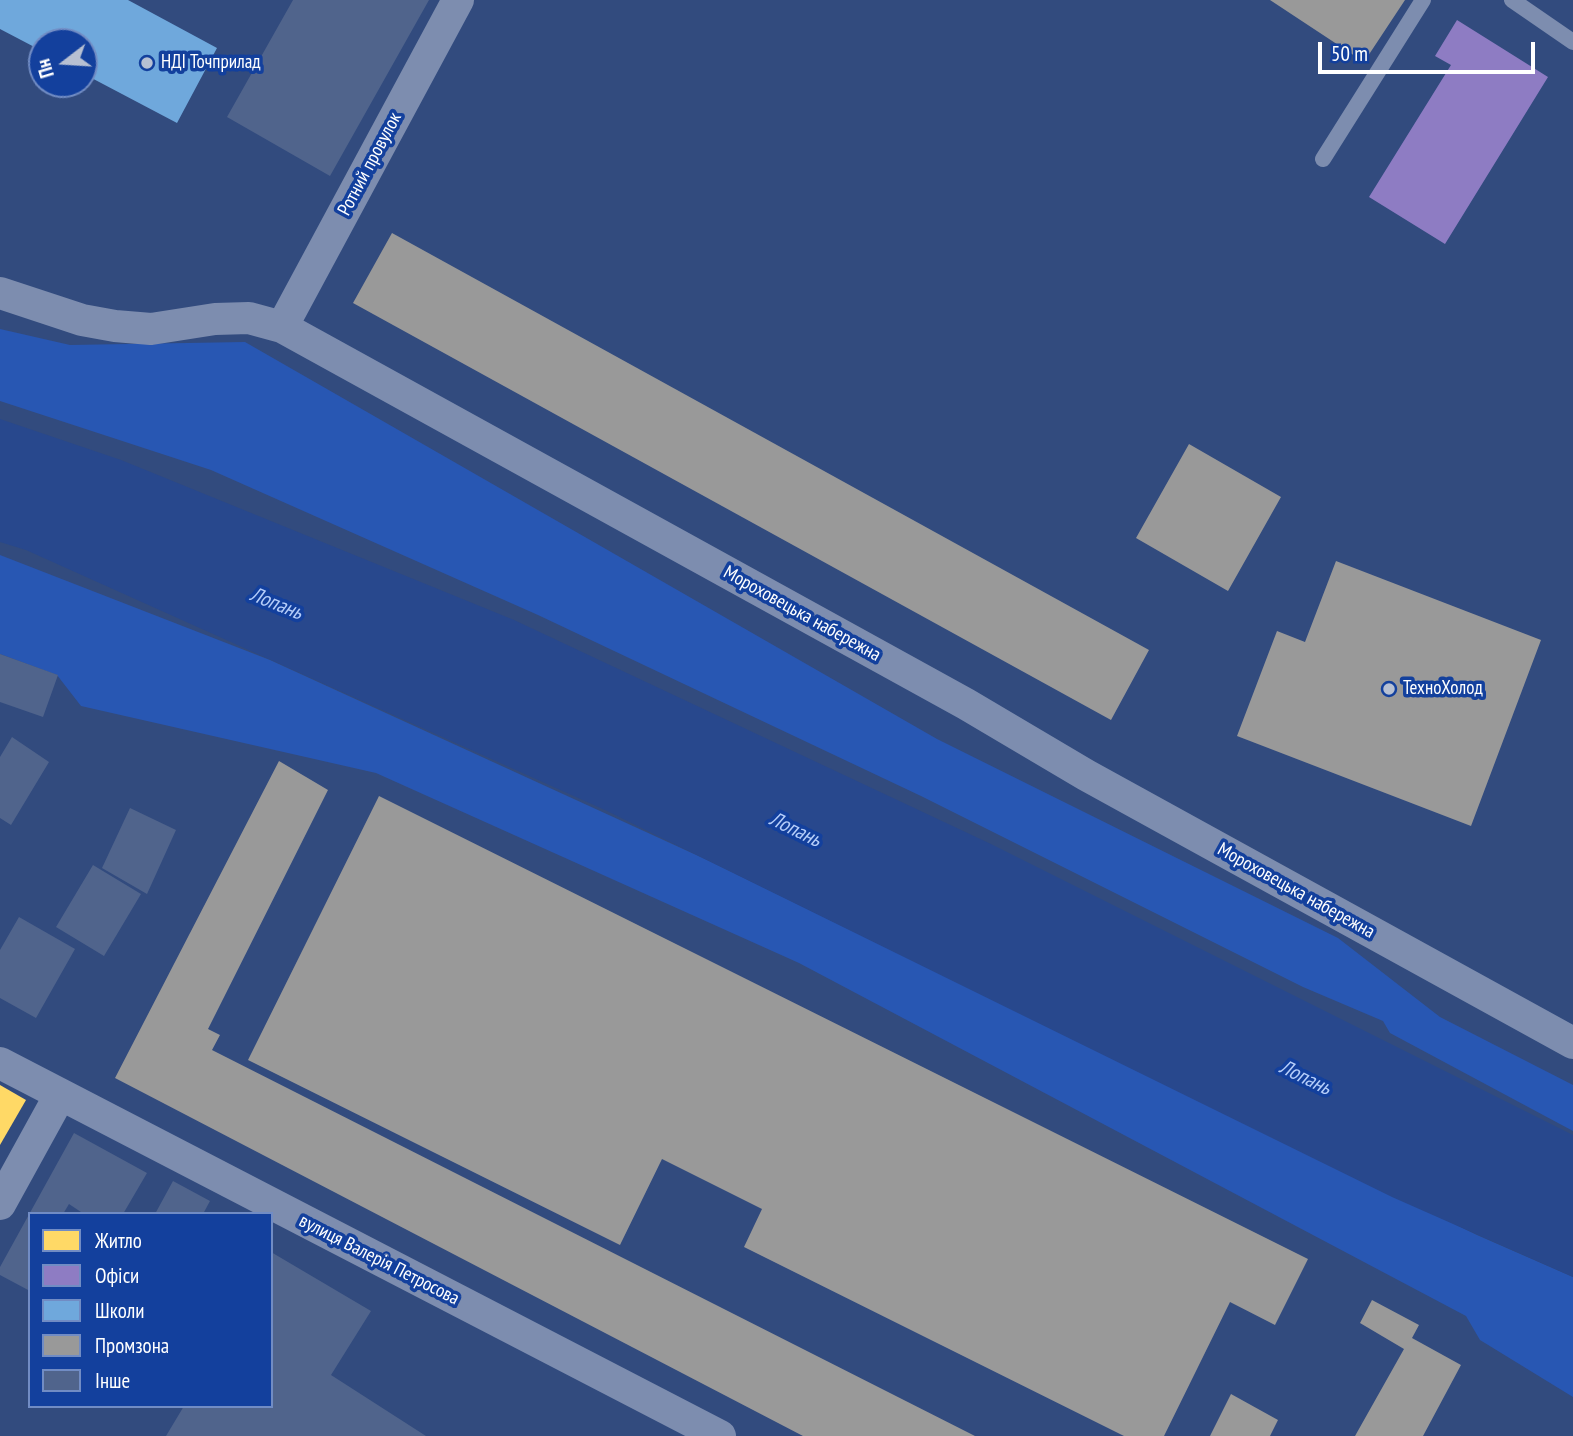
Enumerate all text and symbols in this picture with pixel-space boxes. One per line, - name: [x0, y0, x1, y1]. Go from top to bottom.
- north arrow: [28, 28, 98, 98]
- scale bar: [1321, 28, 1538, 72]
- text: 50 m: [1331, 40, 1368, 67]
- place label: НДІ Точприлад: [161, 52, 261, 74]
- marker: НДІ Точприлад: [139, 55, 155, 71]
- text: Пн: [31, 56, 59, 81]
- street label: Ротний провулок: [333, 109, 407, 219]
- street label: Мороховецька набережна: [719, 561, 885, 667]
- water label: Лопань: [246, 582, 306, 626]
- place label: ТехноХолод: [1403, 678, 1483, 700]
- marker: ТехноХолод: [1381, 681, 1397, 697]
- water label: Лопань: [765, 807, 825, 853]
- street label: Мороховецька набережна: [1213, 838, 1379, 944]
- water label: Лопань: [1275, 1055, 1335, 1101]
- street label: вулиця Валерія Петросова: [295, 1210, 463, 1310]
- legend: [28, 1212, 273, 1408]
- text: Житло: [95, 1227, 142, 1254]
- text: Офіси: [95, 1262, 139, 1289]
- text: Школи: [95, 1297, 144, 1324]
- text: Промзона: [95, 1332, 169, 1359]
- text: Інше: [95, 1367, 130, 1394]

